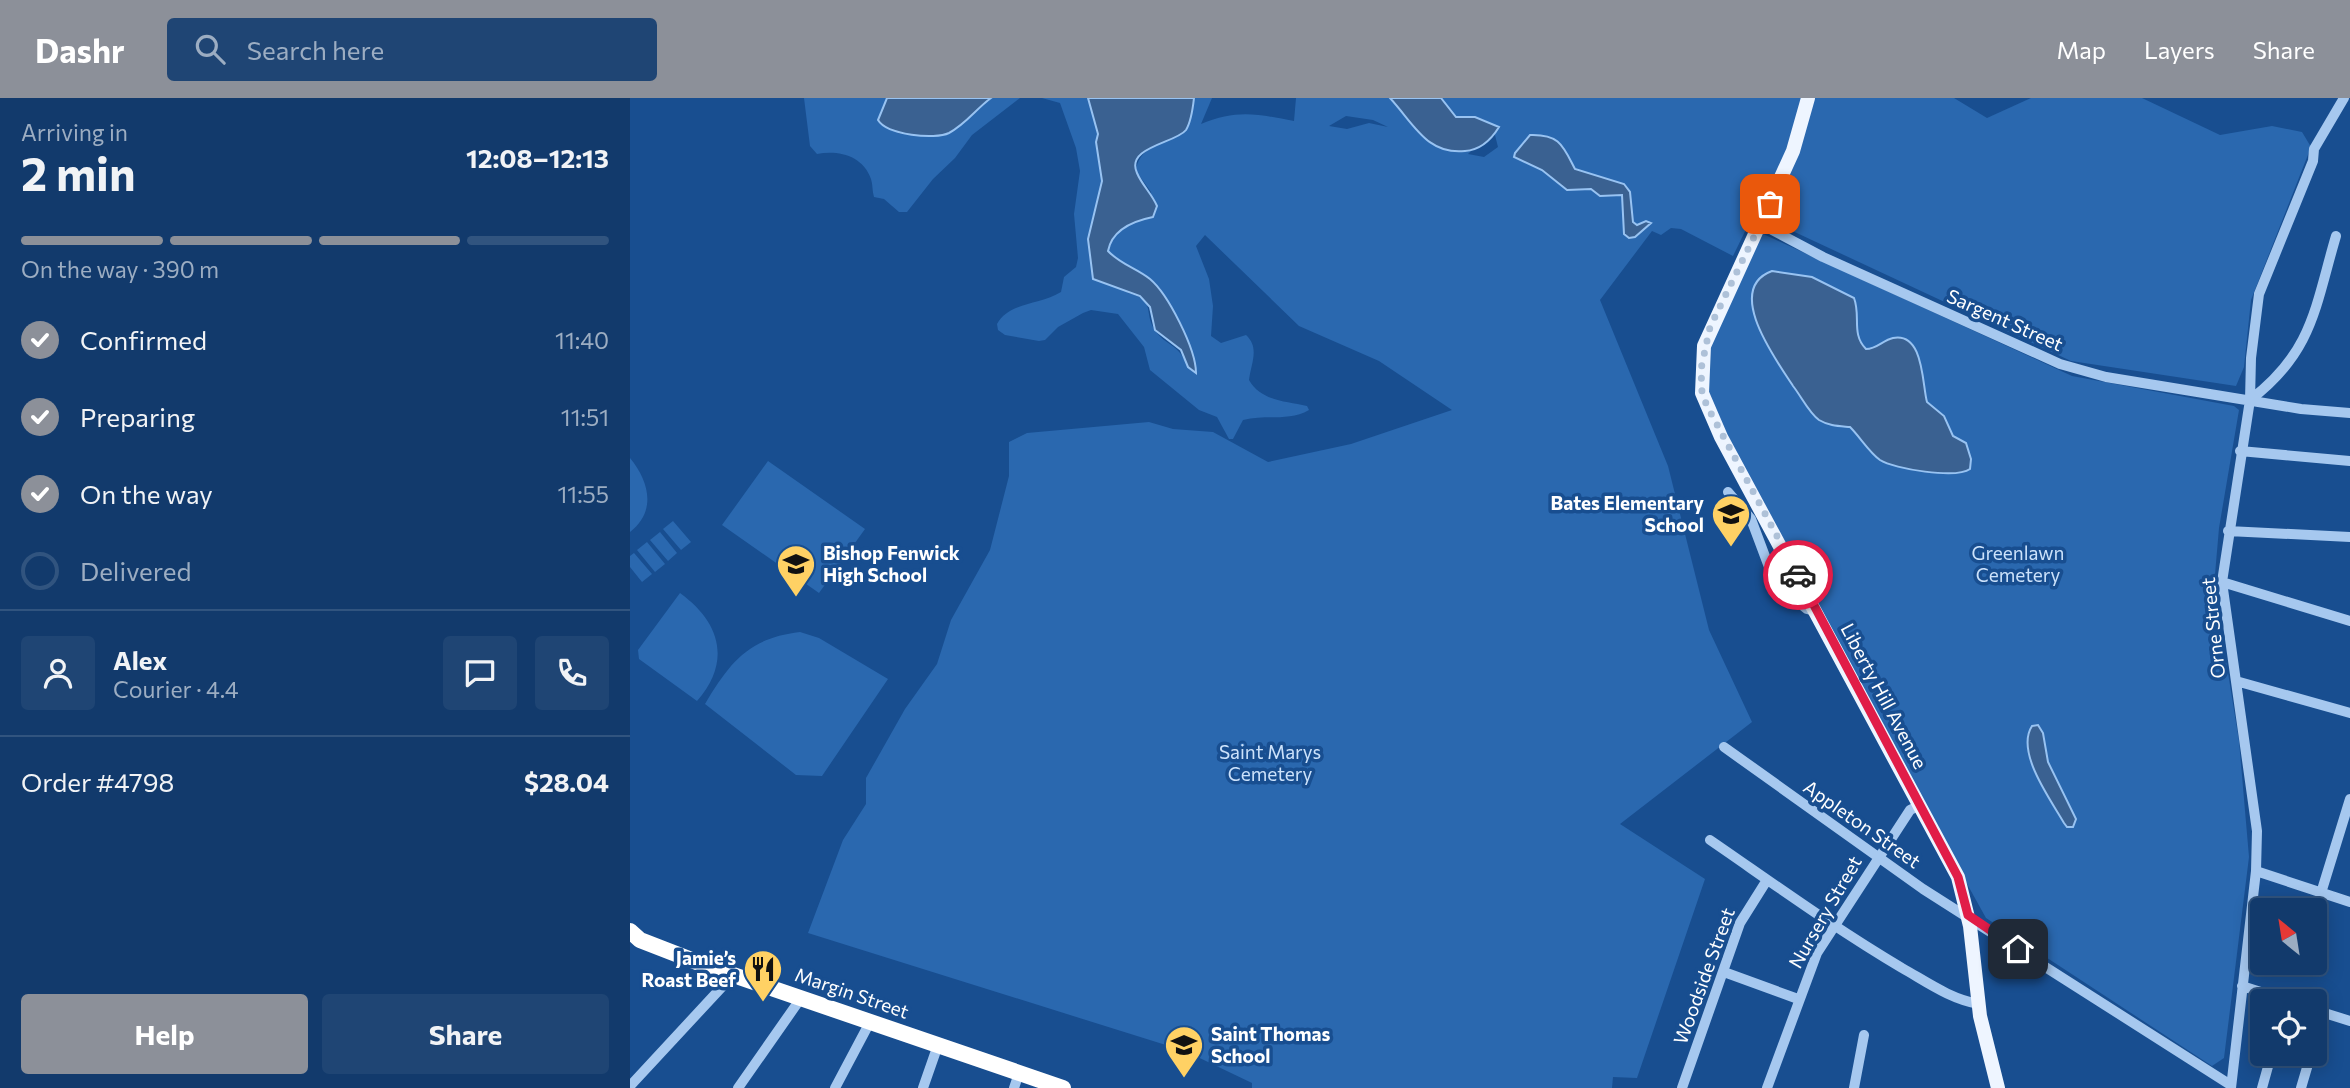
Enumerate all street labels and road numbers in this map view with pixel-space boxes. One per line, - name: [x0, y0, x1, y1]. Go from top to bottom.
- street label: Sargent Street: [1944, 284, 2067, 356]
- street label: Orne Street: [2196, 576, 2229, 680]
- street label: Liberty Hill Avenue: [1836, 619, 1933, 773]
- street label: Appleton Street: [1799, 775, 1925, 873]
- street label: Nursery Street: [1783, 851, 1866, 972]
- street label: Woodside Street: [1668, 904, 1739, 1047]
- street label: Margin Street: [792, 962, 912, 1023]

